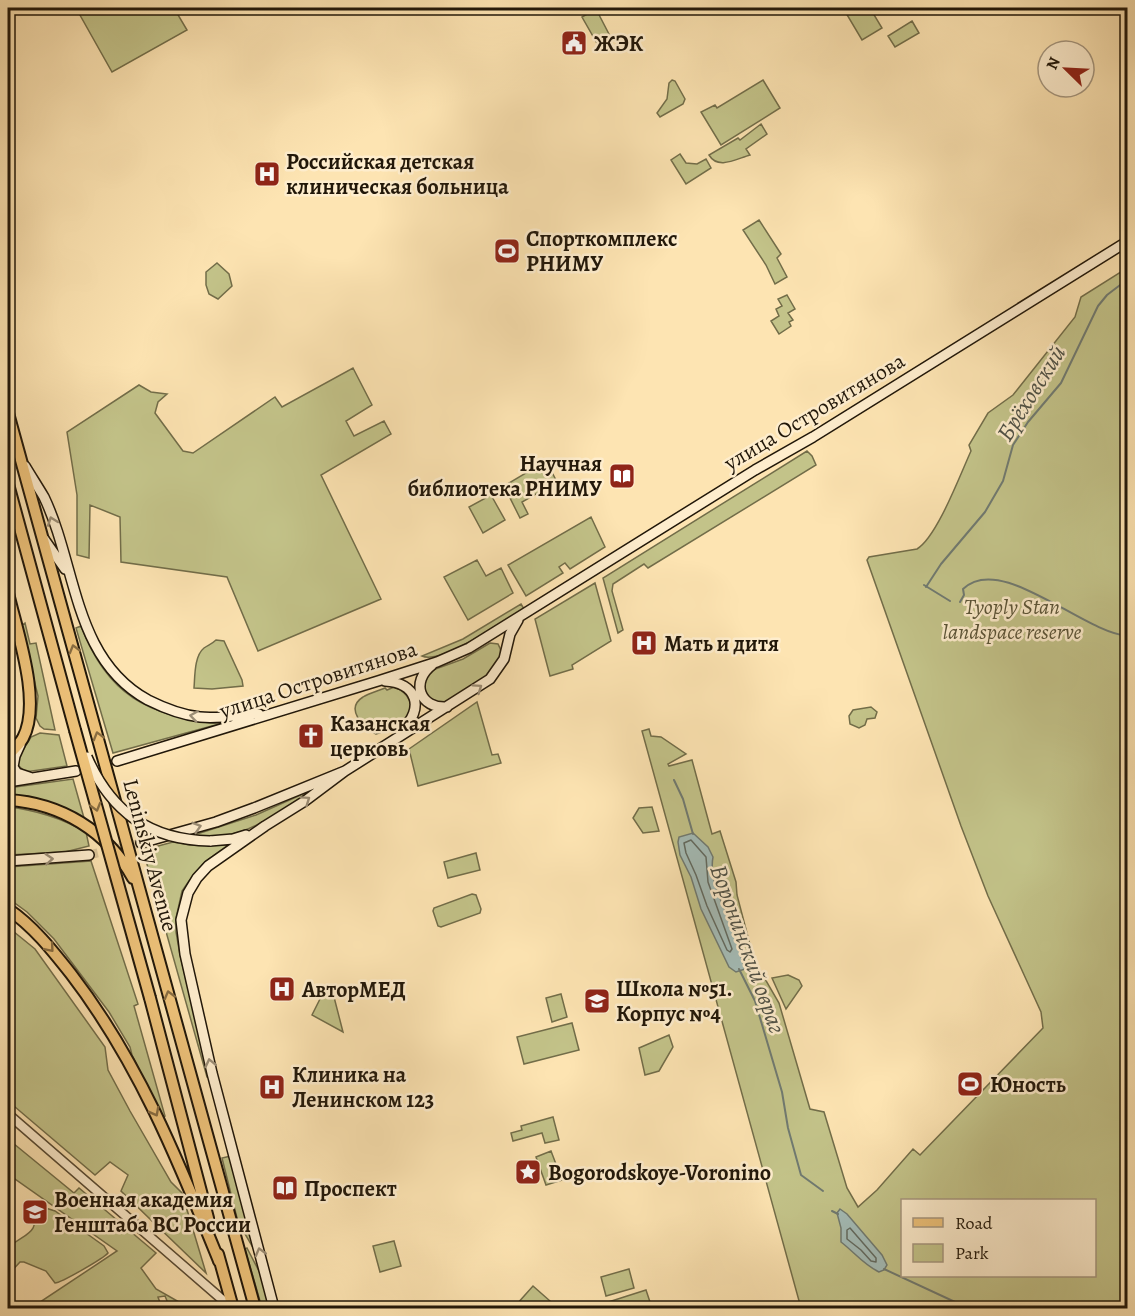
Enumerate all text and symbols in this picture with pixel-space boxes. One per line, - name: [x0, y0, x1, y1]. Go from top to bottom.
- public building icon: ЖЭК: [559, 28, 589, 58]
- place label: ЖЭК: [594, 29, 644, 59]
- north arrow: [1036, 39, 1096, 99]
- text: N: [1041, 53, 1066, 73]
- place label: Российская детская клиническая больница: [286, 147, 509, 202]
- hospital icon: Российская детская клиническая больница: [252, 159, 282, 189]
- place label: Спорткомплекс РНИМУ: [526, 224, 677, 279]
- sports icon: Спорткомплекс РНИМУ: [492, 236, 522, 266]
- water label: Брёховский: [989, 339, 1073, 447]
- street label: улица Островитянова: [718, 346, 911, 478]
- place label: Научная библиотека РНИМУ: [407, 449, 602, 504]
- library icon: Научная библиотека РНИМУ: [607, 461, 637, 491]
- one-way arrow: [47, 516, 60, 527]
- park label: Tyoply Stan landspace reserve: [943, 592, 1082, 647]
- hospital icon: Мать и дитя: [629, 628, 659, 658]
- place label: Мать и дитя: [664, 629, 779, 659]
- street label: улица Островитянова: [215, 634, 422, 726]
- one-way arrow: [69, 644, 81, 655]
- one-way arrow: [471, 684, 482, 695]
- place label: Казанская церковь: [330, 709, 430, 764]
- one-way arrow: [190, 710, 199, 722]
- church icon: Казанская церковь: [296, 721, 326, 751]
- one-way arrow: [93, 731, 105, 742]
- street label: Leninskiy Avenue: [115, 776, 185, 935]
- one-way arrow: [299, 796, 310, 807]
- one-way arrow: [89, 801, 101, 812]
- one-way arrow: [191, 822, 202, 835]
- one-way arrow: [44, 853, 53, 866]
- water label: Воронинский овраг: [703, 860, 793, 1038]
- one-way arrow: [43, 941, 54, 952]
- hospital icon: АвторМЕД: [267, 974, 297, 1004]
- place label: Школа №51. Корпус №4: [616, 974, 733, 1029]
- place label: АвторМЕД: [301, 975, 406, 1005]
- school or university icon: Школа №51. Корпус №4: [582, 986, 612, 1016]
- one-way arrow: [164, 990, 176, 1001]
- one-way arrow: [204, 1059, 217, 1069]
- place label: Клиника на Ленинском 123: [292, 1060, 434, 1115]
- sports icon: Юность: [955, 1069, 985, 1099]
- place label: Юность: [990, 1070, 1066, 1100]
- hospital icon: Клиника на Ленинском 123: [257, 1072, 287, 1102]
- one-way arrow: [148, 1106, 159, 1116]
- place icon: Bogorodskoye-Voronino: [513, 1157, 543, 1187]
- place label: Bogorodskoye-Voronino: [548, 1158, 771, 1188]
- library icon: Проспект: [270, 1173, 300, 1203]
- place label: Проспект: [304, 1174, 397, 1204]
- place label: Военная академия Генштаба ВС России: [54, 1185, 251, 1240]
- school or university icon: Военная академия Генштаба ВС России: [20, 1197, 50, 1227]
- legend: [901, 1199, 1096, 1277]
- text: Road: [955, 1211, 993, 1235]
- text: Park: [955, 1241, 989, 1265]
- one-way arrow: [254, 1247, 267, 1257]

